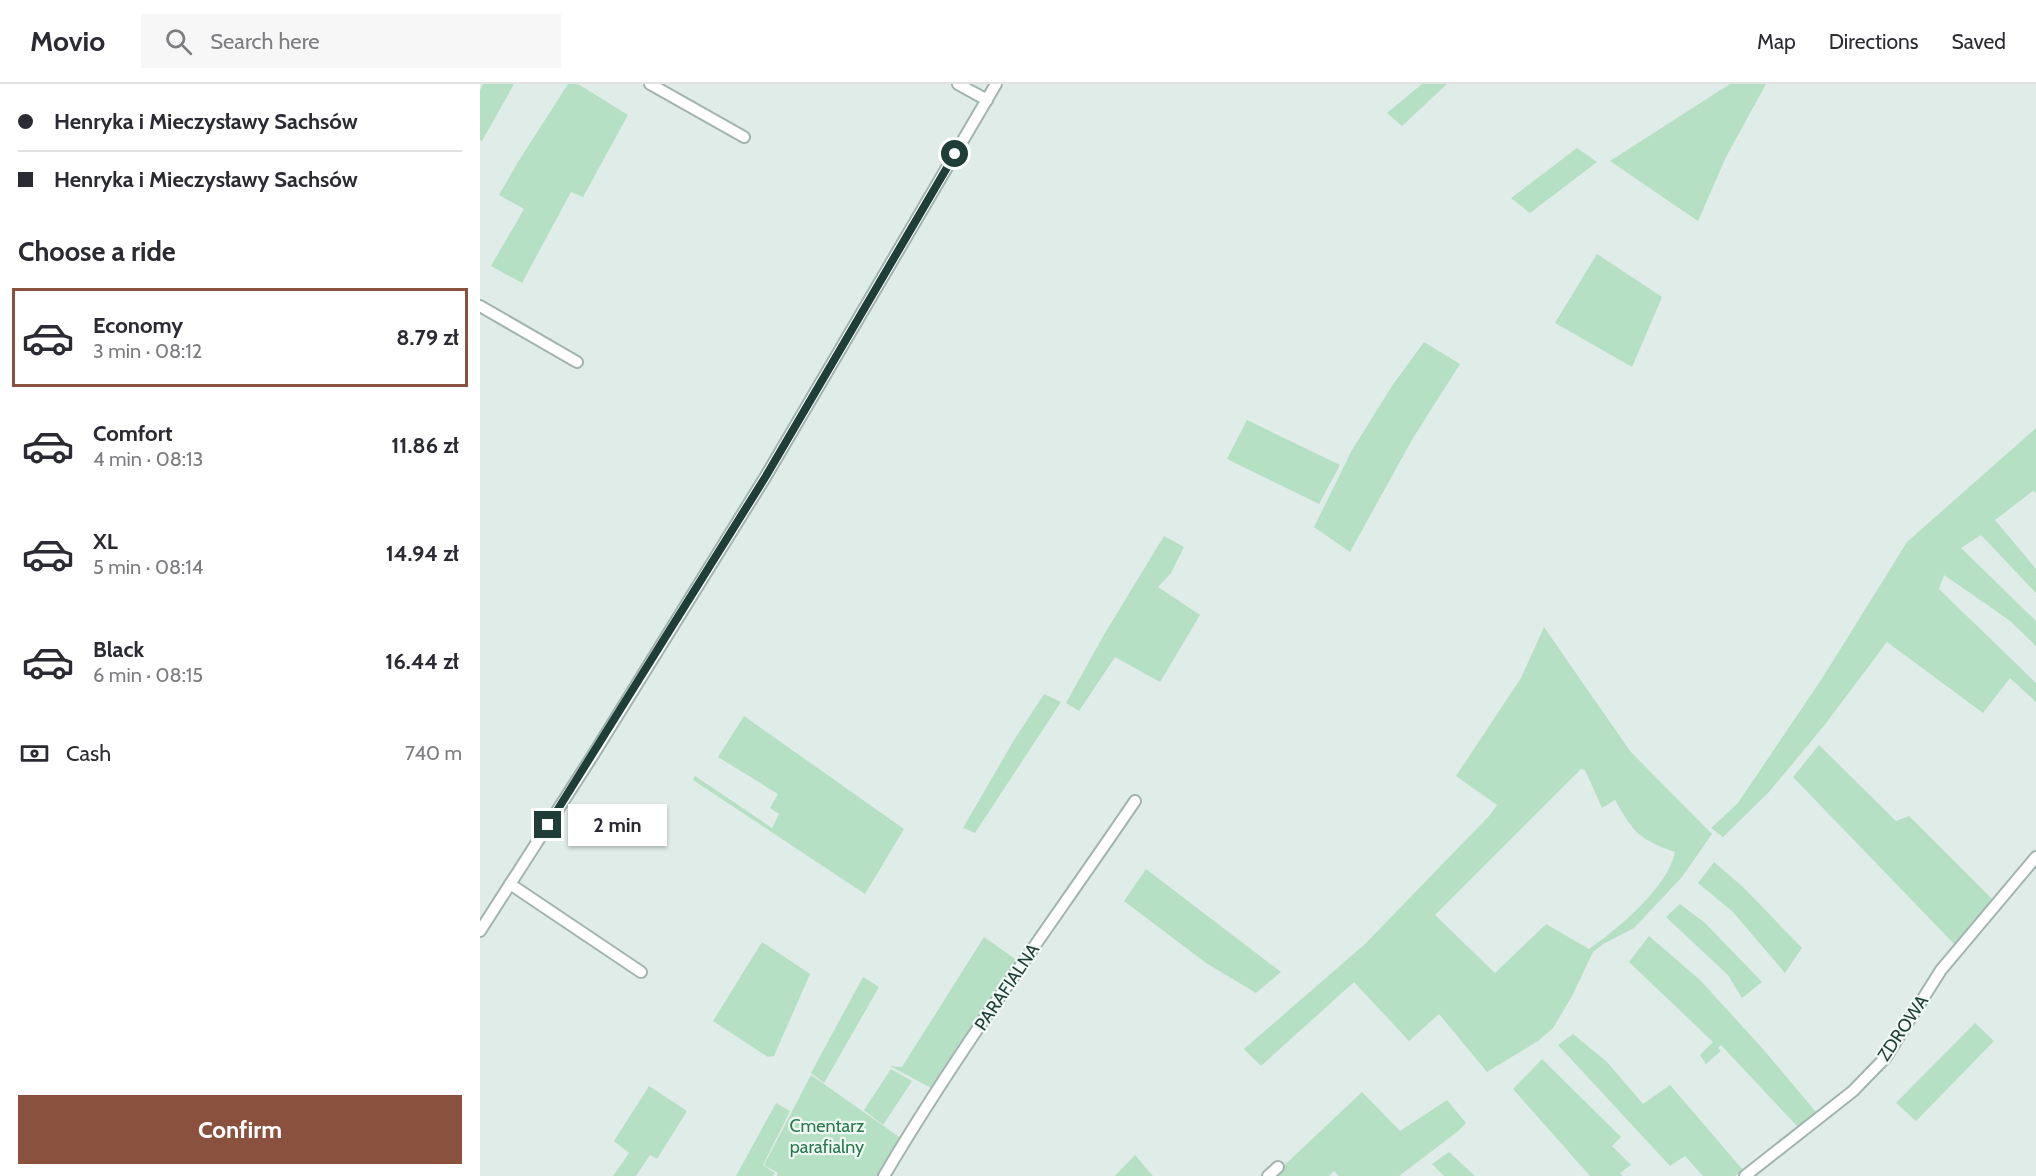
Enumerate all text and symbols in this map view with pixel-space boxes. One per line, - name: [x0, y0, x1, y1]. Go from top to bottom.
- search box: [141, 14, 561, 68]
- text: Movio: [30, 24, 105, 58]
- icon: search: [162, 25, 195, 58]
- text: Search here: [210, 28, 320, 55]
- text: Map: [1757, 29, 1796, 54]
- text: Directions: [1829, 29, 1918, 54]
- text: Saved: [1951, 29, 2006, 54]
- text: Henryka i Mieczysławy Sachsów: [54, 108, 358, 135]
- route start: [941, 140, 968, 167]
- text: Henryka i Mieczysławy Sachsów: [54, 166, 358, 193]
- text: Choose a ride: [18, 235, 176, 268]
- icon: car: [21, 311, 75, 365]
- text: Economy: [93, 312, 183, 339]
- text: 8.79 zł: [396, 324, 459, 351]
- text: 3 min · 08:12: [93, 339, 202, 363]
- icon: car: [21, 419, 75, 473]
- text: Comfort: [93, 420, 172, 447]
- text: 11.86 zł: [391, 432, 459, 459]
- text: 4 min · 08:13: [93, 447, 203, 471]
- icon: car: [21, 527, 75, 581]
- text: XL: [93, 528, 118, 555]
- text: 14.94 zł: [386, 540, 459, 567]
- text: 5 min · 08:14: [93, 555, 203, 579]
- icon: car: [21, 635, 75, 689]
- text: Black: [93, 636, 144, 663]
- text: 16.44 zł: [385, 648, 459, 675]
- text: 6 min · 08:15: [93, 663, 203, 687]
- icon: cash: [18, 737, 51, 770]
- text: Cash: [66, 740, 111, 767]
- text: 740 m: [405, 741, 462, 765]
- callout: 2 min: [569, 804, 668, 846]
- route end: [534, 811, 561, 838]
- text: 2 min: [593, 813, 642, 837]
- street label: PARAFIALNA: [970, 939, 1044, 1035]
- street label: ZDROWA: [1873, 991, 1933, 1065]
- button: Confirm: [18, 1095, 462, 1164]
- park label: Cmentarz parafialny: [790, 1115, 865, 1158]

